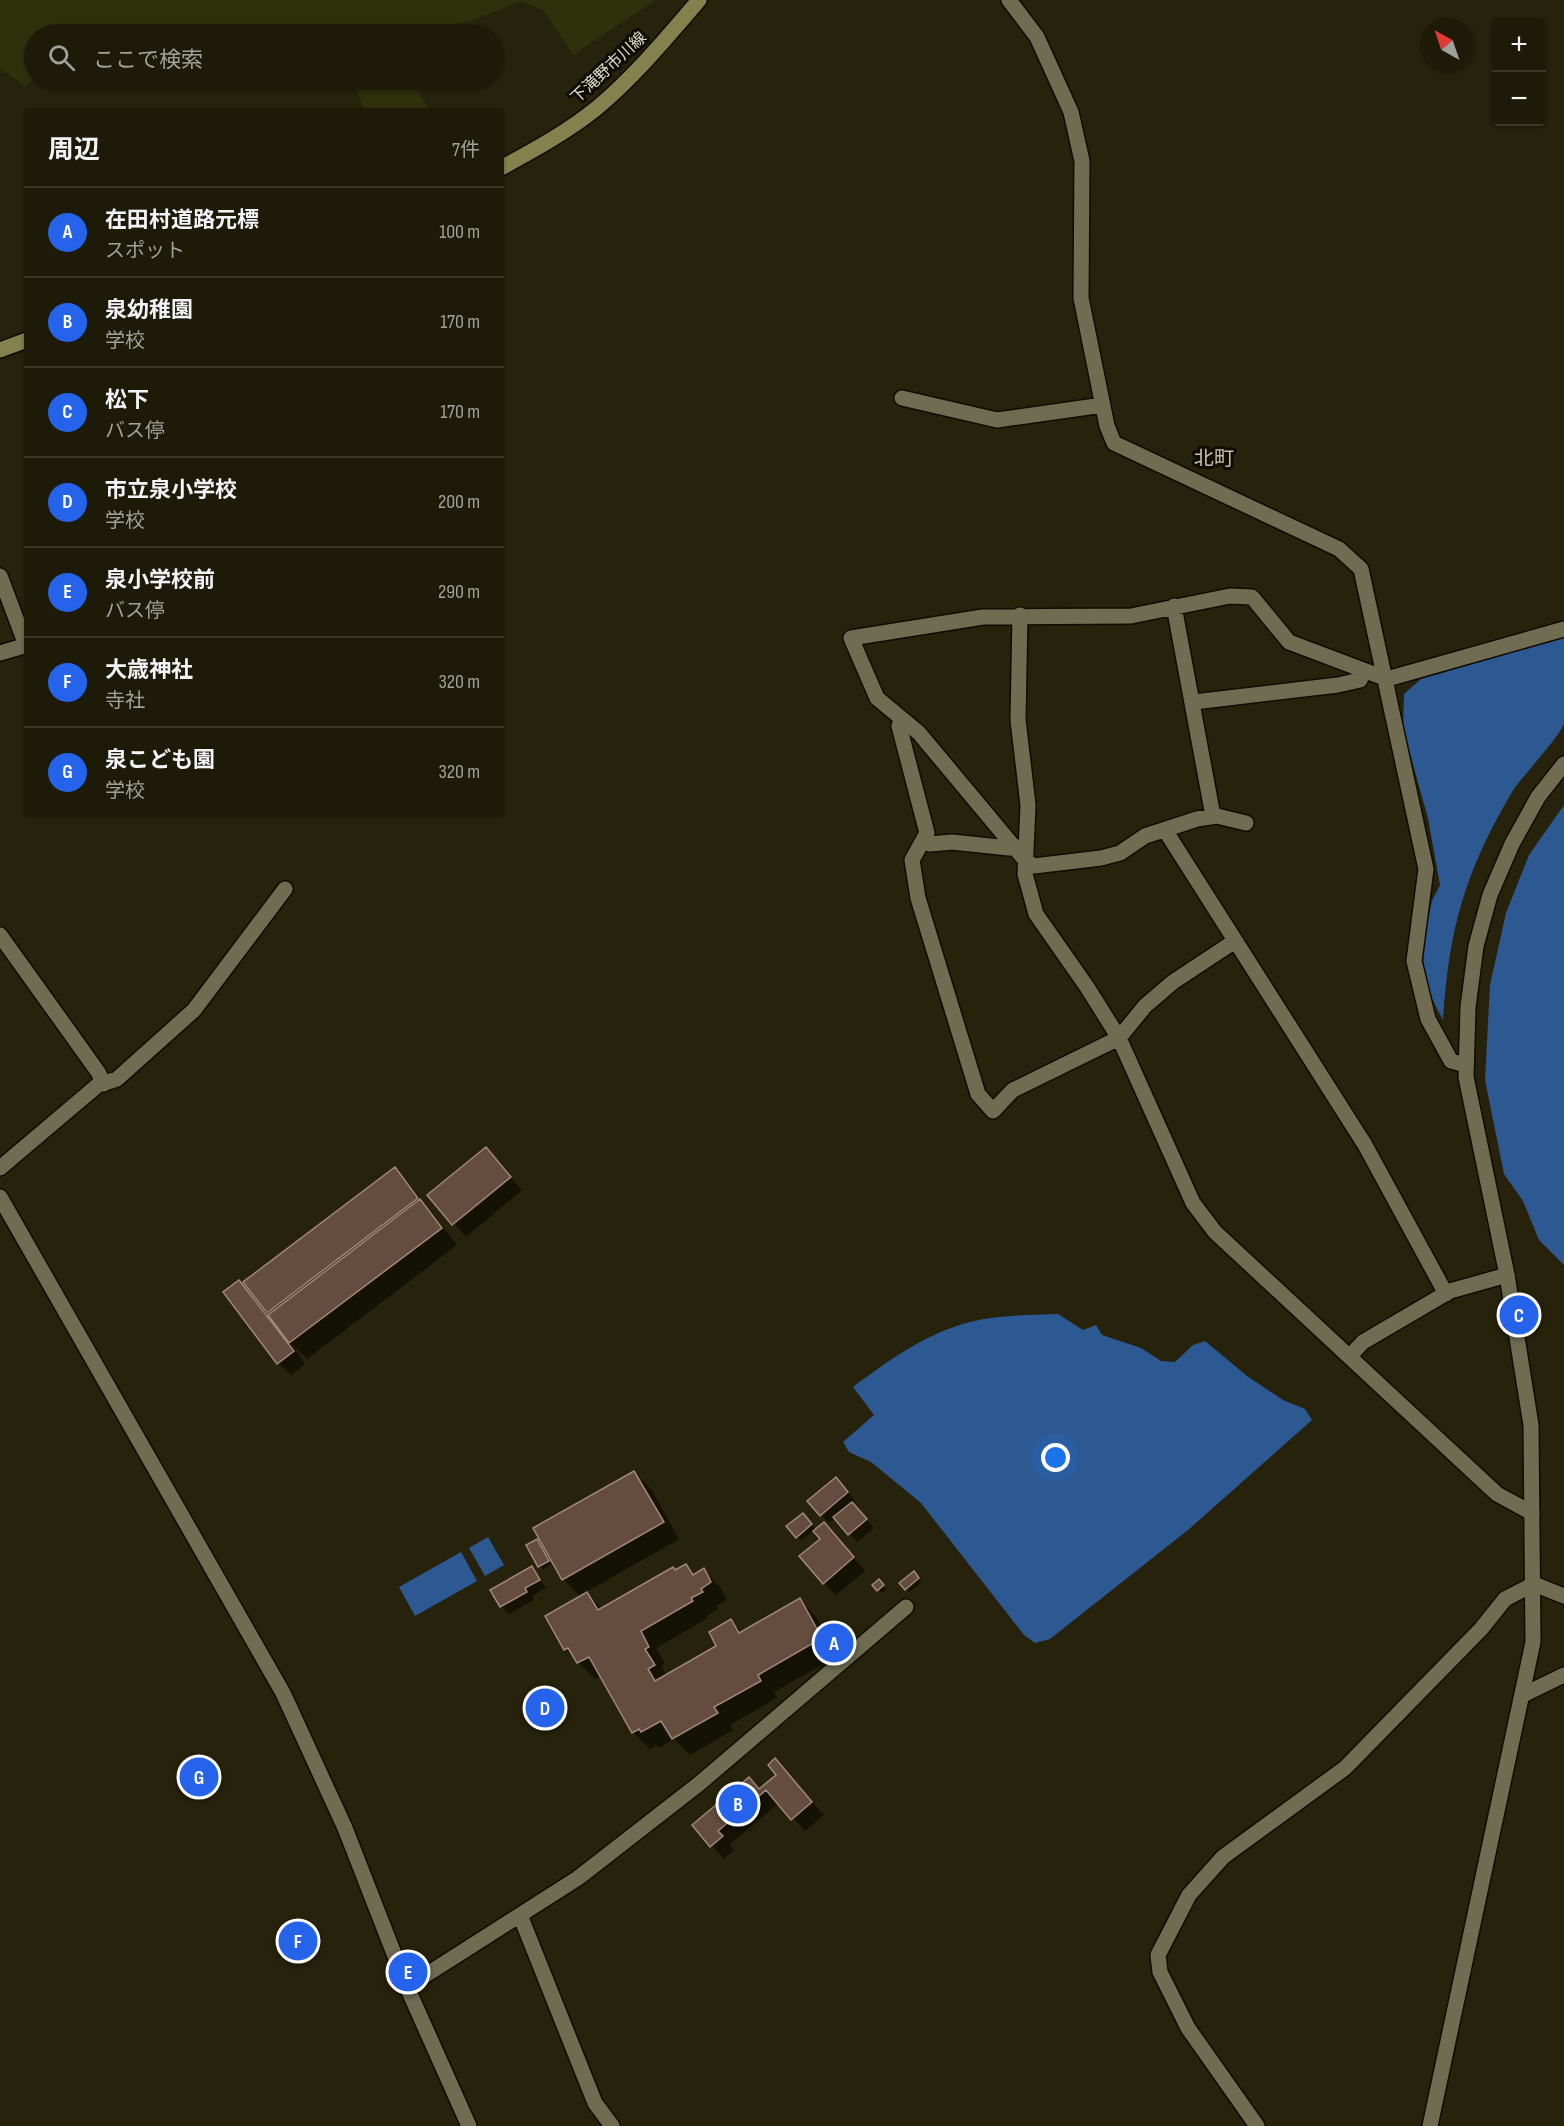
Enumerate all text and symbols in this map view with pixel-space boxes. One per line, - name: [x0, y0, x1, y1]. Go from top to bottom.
- north arrow: [1420, 18, 1474, 72]
- map controls: [1492, 18, 1546, 126]
- button: +: [1492, 18, 1546, 72]
- search box: [24, 24, 504, 90]
- street label: 下滝野市川線: [567, 28, 651, 108]
- icon: search: [45, 41, 78, 74]
- text: ここで検索: [93, 47, 203, 74]
- button: −: [1492, 72, 1546, 126]
- text: 周辺: [48, 135, 100, 166]
- text: 7件: [452, 138, 480, 162]
- text: 在田村道路元標: [105, 207, 259, 234]
- text: A: [63, 220, 72, 244]
- text: 100 m: [439, 220, 480, 244]
- text: スポット: [105, 239, 185, 263]
- text: 泉幼稚園: [105, 297, 193, 324]
- text: B: [63, 310, 72, 334]
- text: 170 m: [440, 310, 480, 334]
- text: 学校: [105, 329, 145, 353]
- text: 松下: [105, 387, 149, 414]
- text: C: [62, 400, 73, 424]
- text: 170 m: [440, 400, 480, 424]
- text: バス停: [105, 419, 165, 443]
- district label: 北町: [1194, 447, 1234, 471]
- text: 市立泉小学校: [105, 477, 237, 504]
- text: D: [62, 490, 73, 514]
- text: 200 m: [438, 490, 480, 514]
- text: 学校: [105, 509, 145, 533]
- text: 泉小学校前: [105, 567, 215, 594]
- text: E: [63, 580, 72, 604]
- text: 290 m: [438, 580, 480, 604]
- text: バス停: [105, 599, 165, 623]
- text: 大歳神社: [105, 657, 193, 684]
- text: F: [63, 670, 72, 694]
- text: 320 m: [438, 670, 480, 694]
- text: 寺社: [105, 689, 145, 713]
- text: 泉こども園: [105, 747, 215, 774]
- text: G: [62, 760, 73, 784]
- text: 320 m: [438, 760, 480, 784]
- text: 学校: [105, 779, 145, 803]
- pin: C: [1500, 1292, 1538, 1338]
- your location: [1041, 1443, 1070, 1472]
- pin: A: [814, 1620, 854, 1666]
- pin: D: [526, 1686, 564, 1730]
- pin: G: [180, 1754, 218, 1800]
- pin: B: [718, 1782, 758, 1826]
- pin: F: [278, 1918, 318, 1964]
- pin: E: [388, 1950, 428, 1994]

